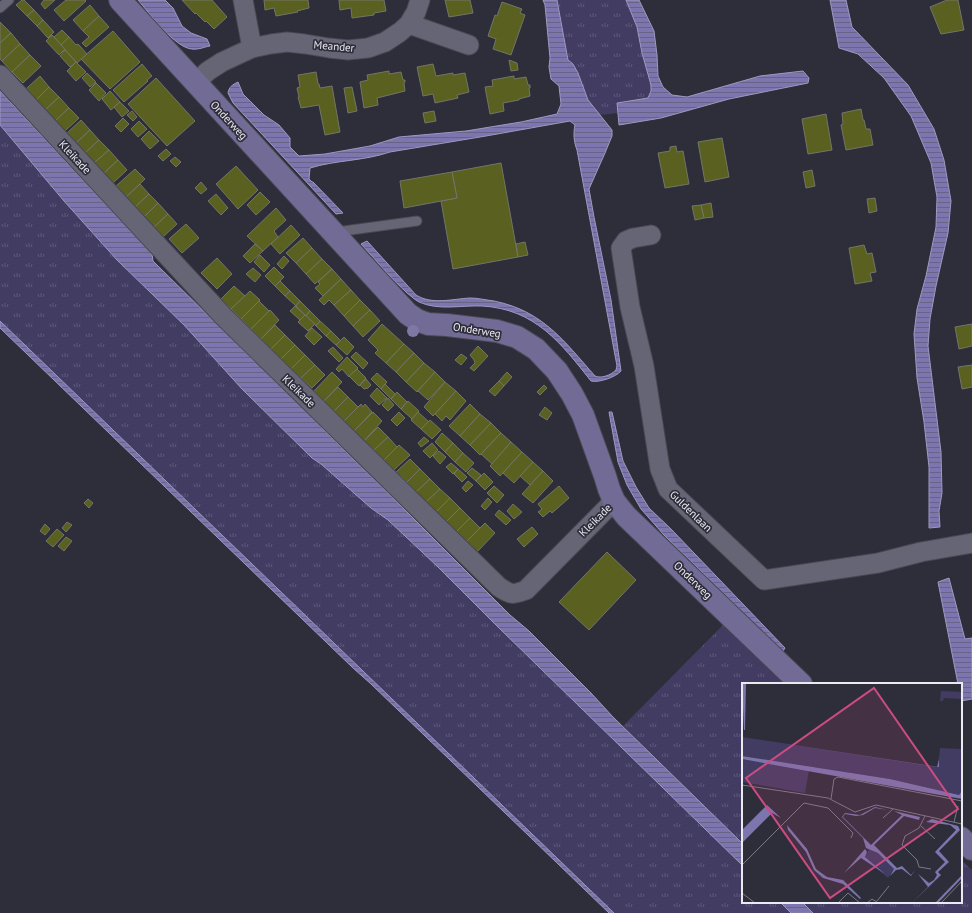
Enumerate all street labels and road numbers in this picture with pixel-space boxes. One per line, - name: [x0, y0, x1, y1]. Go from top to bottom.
- street label: Meander: [313, 37, 355, 55]
- street label: Onderweg: [207, 98, 251, 142]
- street label: Kleikade: [56, 137, 94, 177]
- street label: Onderweg: [452, 319, 502, 341]
- street label: Kleikade: [279, 372, 319, 410]
- street label: Guldenlaan: [667, 487, 715, 535]
- street label: Kleikade: [576, 500, 615, 539]
- street label: Onderweg: [671, 558, 715, 602]

